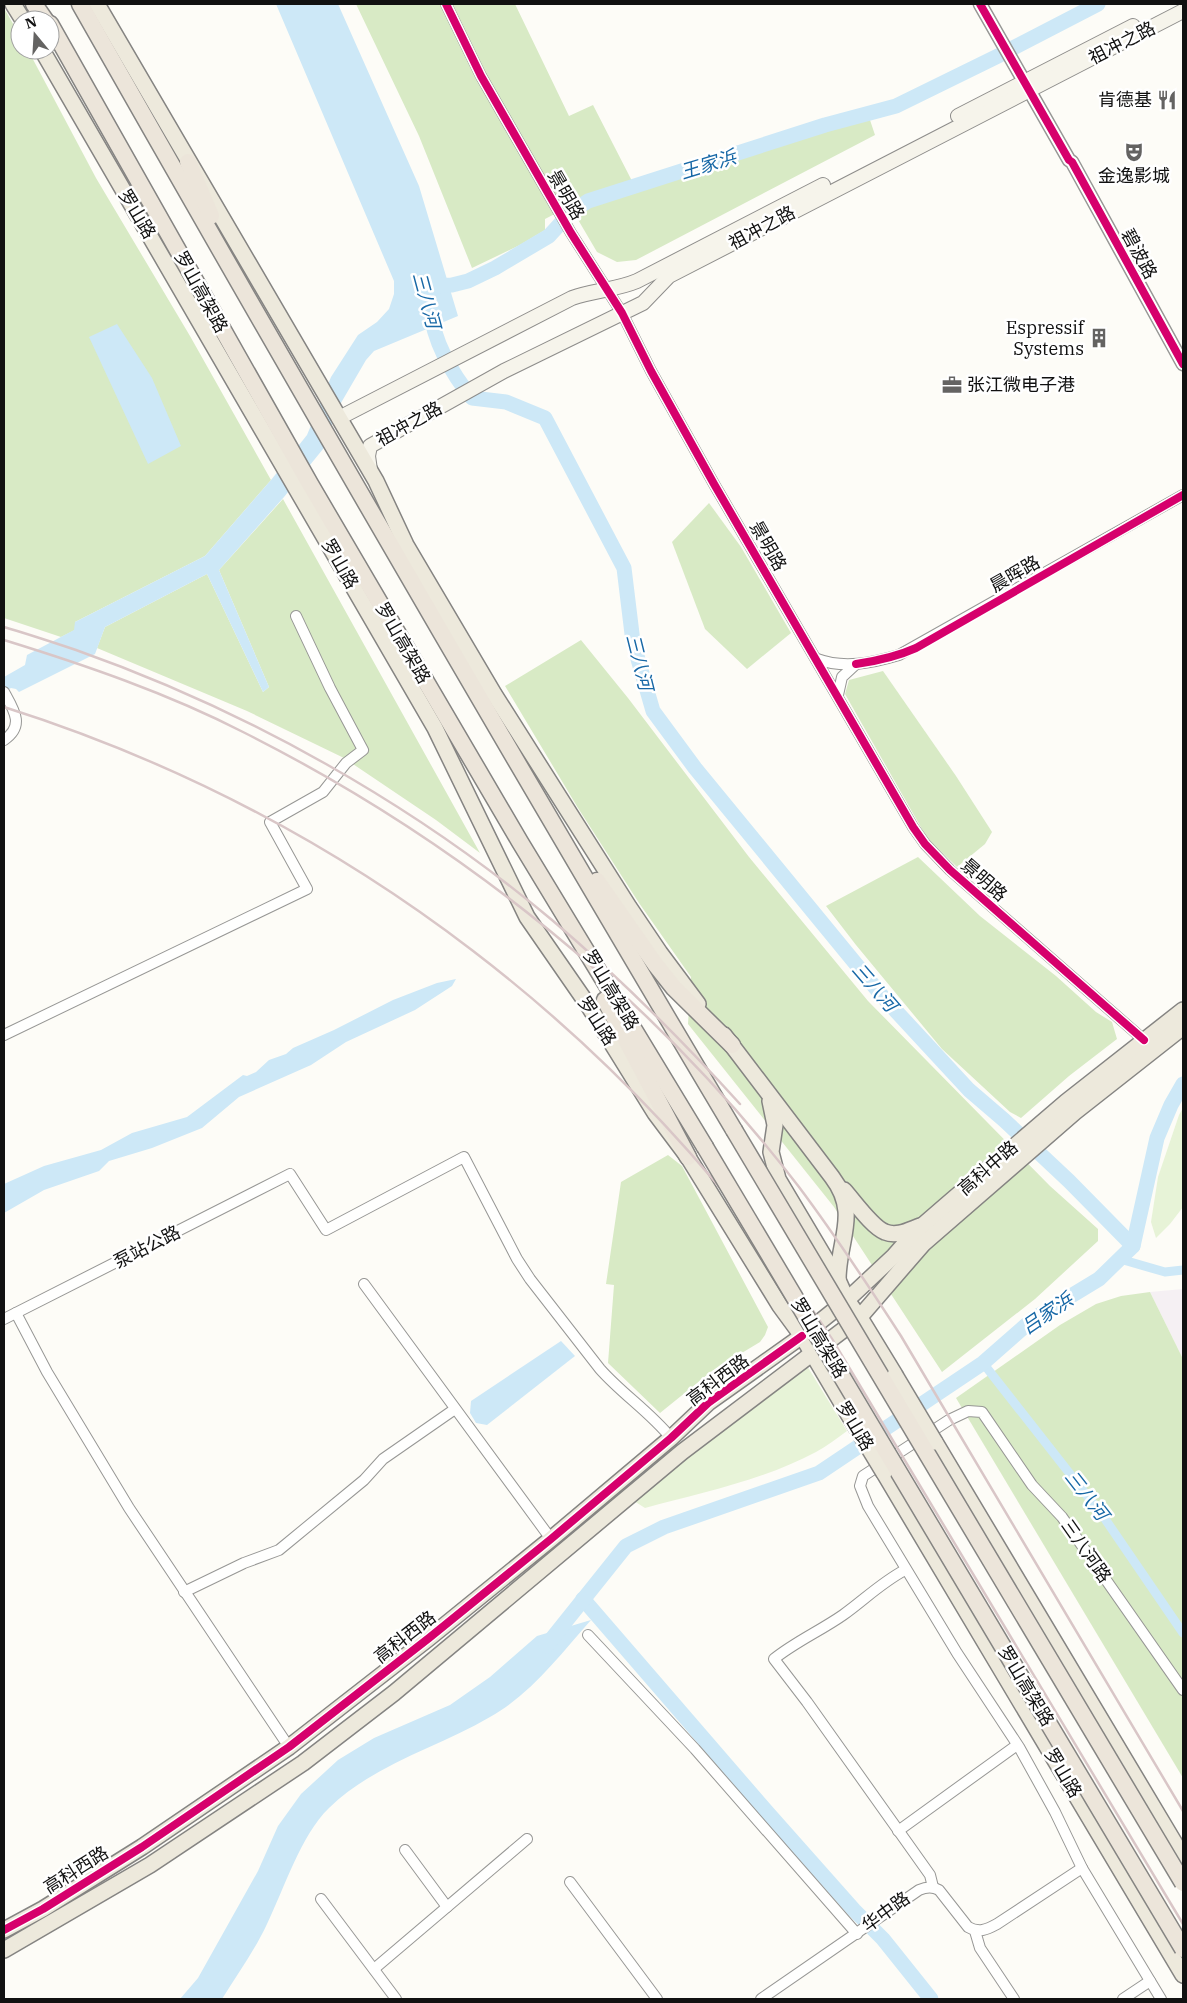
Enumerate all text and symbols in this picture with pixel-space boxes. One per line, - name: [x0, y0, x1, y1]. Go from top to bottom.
- north arrow: [10, 10, 60, 60]
- text: N: [23, 12, 39, 33]
- street label: 祖冲之路: [1084, 16, 1159, 69]
- place label: 肯德基: [1098, 88, 1152, 111]
- restaurant icon: 肯德基: [1156, 89, 1178, 111]
- theatre icon: 金逸影城: [1123, 141, 1145, 163]
- water label: 王家浜: [677, 144, 741, 184]
- place label: 金逸影城: [1098, 164, 1170, 187]
- street label: 景明路: [543, 166, 590, 224]
- street label: 罗山路: [114, 185, 161, 243]
- street label: 祖冲之路: [725, 201, 799, 255]
- street label: 碧波路: [1116, 225, 1163, 283]
- street label: 罗山高架路: [170, 247, 233, 337]
- water label: 三八河: [408, 269, 447, 334]
- place label: Espressif Systems: [1006, 316, 1086, 360]
- building icon: Espressif Systems: [1088, 327, 1110, 349]
- place label: 张江微电子港: [967, 373, 1075, 396]
- office icon: 张江微电子港: [941, 374, 963, 396]
- street label: 祖冲之路: [372, 396, 446, 451]
- street label: 景明路: [745, 517, 792, 575]
- street label: 罗山路: [317, 535, 364, 593]
- street label: 晨晖路: [986, 550, 1044, 597]
- street label: 罗山高架路: [371, 598, 436, 687]
- water label: 三八河: [621, 631, 660, 696]
- street label: 景明路: [956, 853, 1012, 906]
- street label: 罗山高架路: [578, 945, 644, 1034]
- water label: 三八河: [847, 958, 905, 1019]
- street label: 罗山路: [573, 992, 622, 1050]
- street label: 高科中路: [953, 1135, 1022, 1200]
- street label: 泵站公路: [109, 1220, 184, 1273]
- water label: 吕家浜: [1017, 1286, 1079, 1339]
- street label: 罗山高架路: [786, 1293, 852, 1382]
- street label: 高科西路: [682, 1349, 753, 1410]
- street label: 罗山路: [832, 1397, 879, 1455]
- water label: 三八河: [1060, 1465, 1116, 1528]
- street label: 三八河路: [1056, 1515, 1116, 1587]
- street label: 高科西路: [369, 1605, 440, 1668]
- street label: 罗山高架路: [993, 1641, 1059, 1730]
- street label: 罗山路: [1040, 1744, 1087, 1802]
- street label: 高科西路: [39, 1841, 112, 1898]
- street label: 华中路: [857, 1886, 914, 1937]

